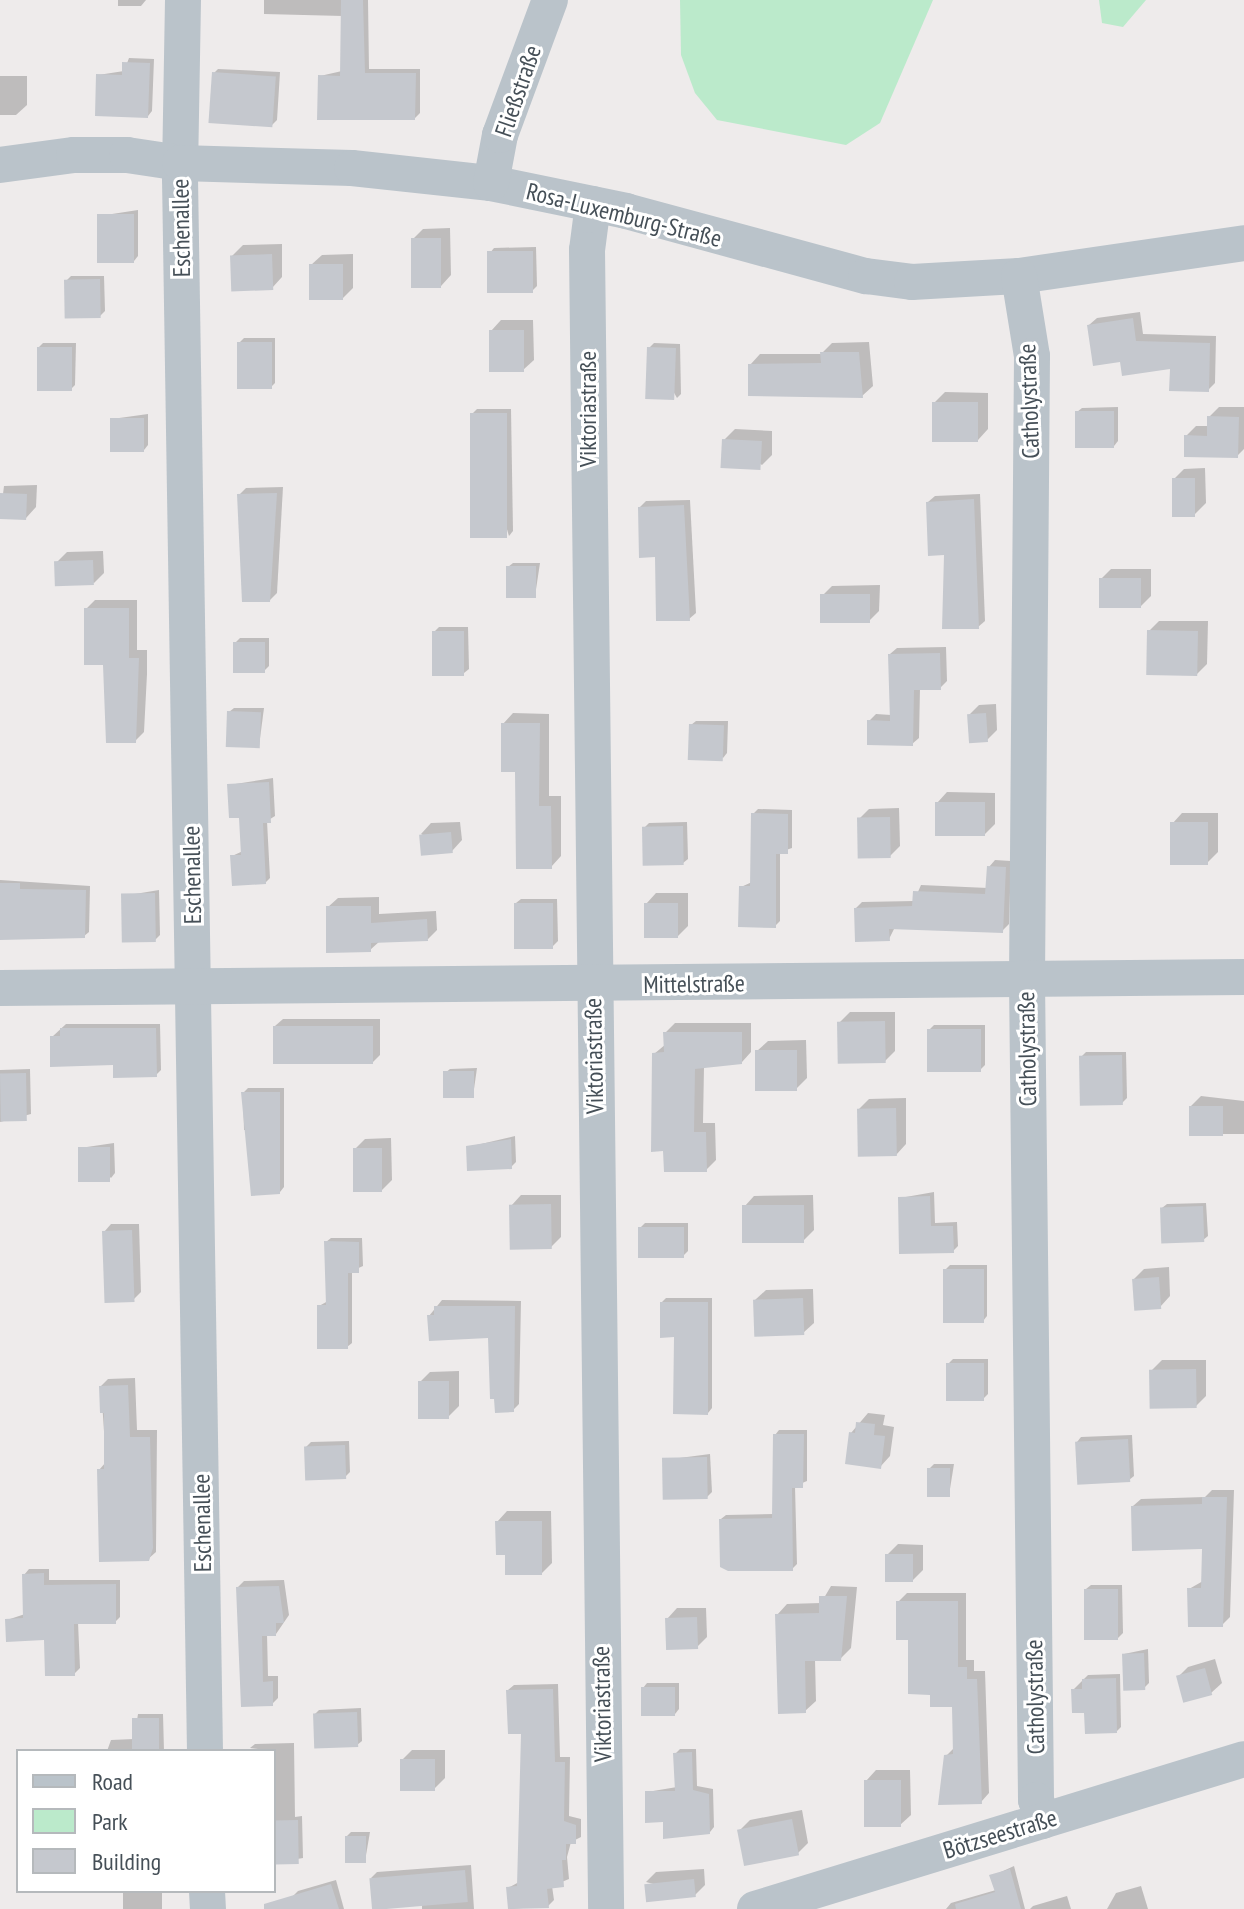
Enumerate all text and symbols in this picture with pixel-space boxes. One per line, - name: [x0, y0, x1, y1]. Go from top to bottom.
- street label: Fließstraße: [489, 41, 547, 141]
- street label: Rosa-Luxemburg-Straße: [523, 177, 725, 253]
- street label: Eschenallee: [166, 179, 196, 277]
- street label: Catholystraße: [1013, 343, 1045, 459]
- street label: Viktoriastraße: [574, 351, 602, 467]
- street label: Eschenallee: [177, 826, 207, 924]
- street label: Mittelstraße: [643, 969, 745, 999]
- street label: Catholystraße: [1012, 991, 1042, 1107]
- street label: Viktoriastraße: [579, 998, 609, 1114]
- street label: Eschenallee: [187, 1474, 217, 1572]
- street label: Catholystraße: [1020, 1639, 1050, 1755]
- street label: Viktoriastraße: [587, 1646, 617, 1762]
- legend: [16, 1749, 276, 1893]
- text: Road: [92, 1766, 133, 1797]
- street label: Bötzseestraße: [940, 1803, 1060, 1865]
- text: Park: [92, 1806, 128, 1837]
- text: Building: [92, 1846, 161, 1877]

